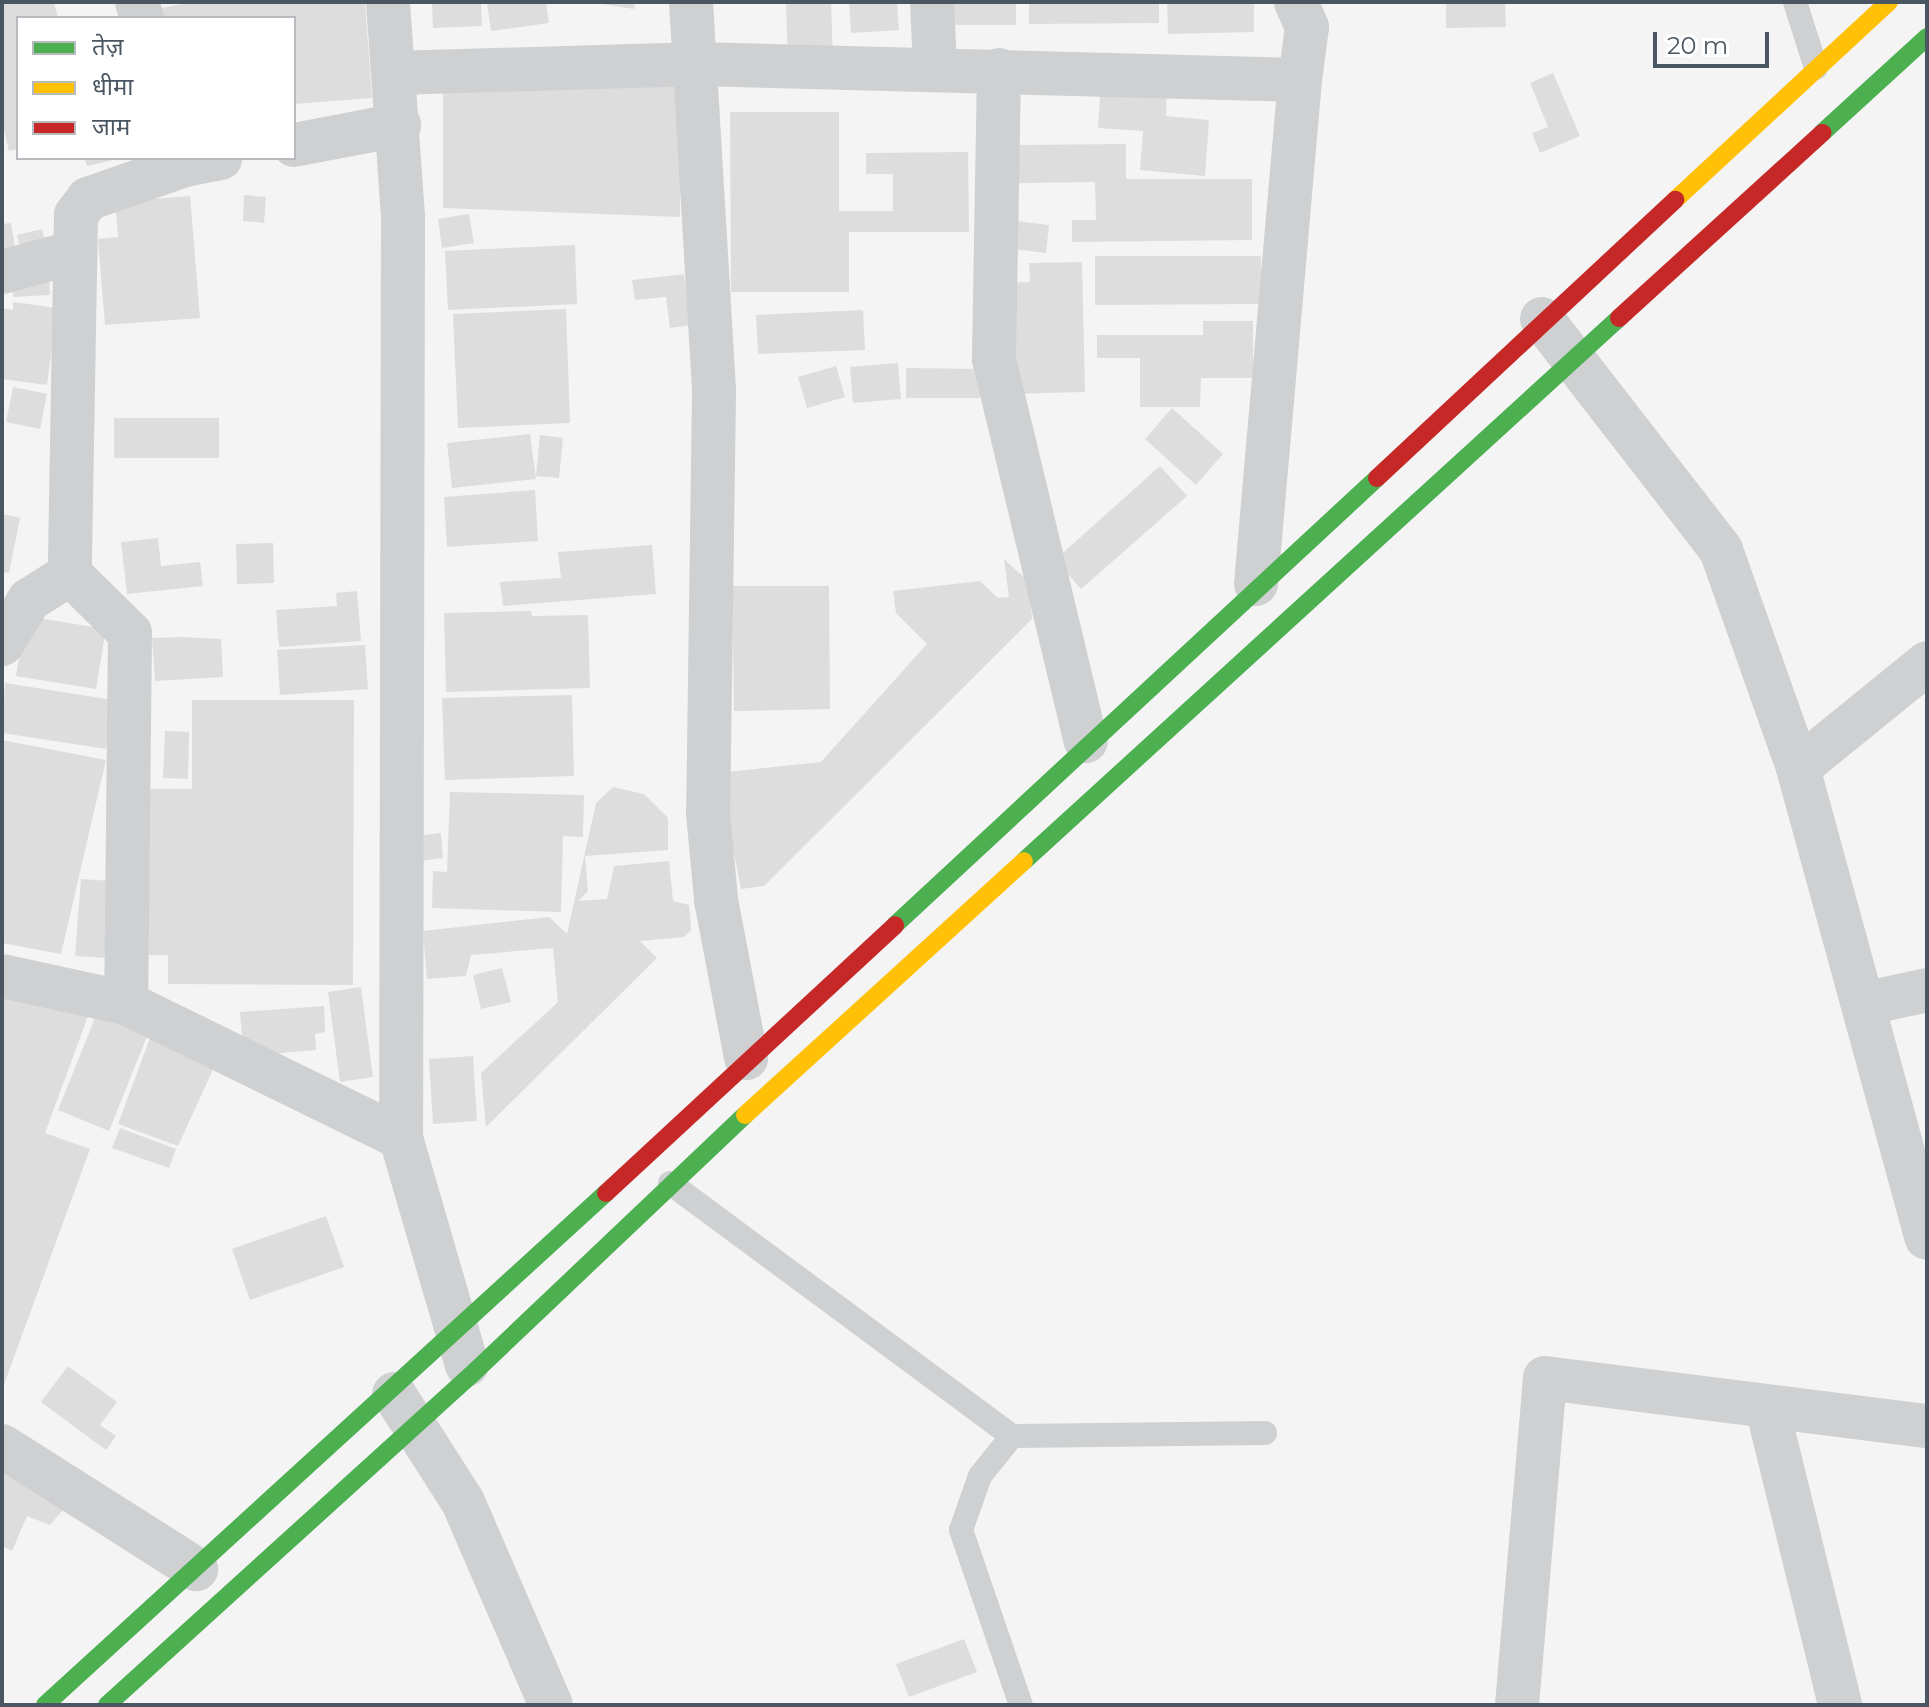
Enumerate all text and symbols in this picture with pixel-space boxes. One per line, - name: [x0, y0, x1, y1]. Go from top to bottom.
- legend: [16, 16, 296, 160]
- scale bar: [1657, 16, 1773, 66]
- text: 20 m: [1667, 31, 1728, 60]
- text: तेज़: [92, 32, 124, 61]
- text: धीमा: [92, 72, 134, 101]
- text: जाम: [92, 112, 130, 141]

